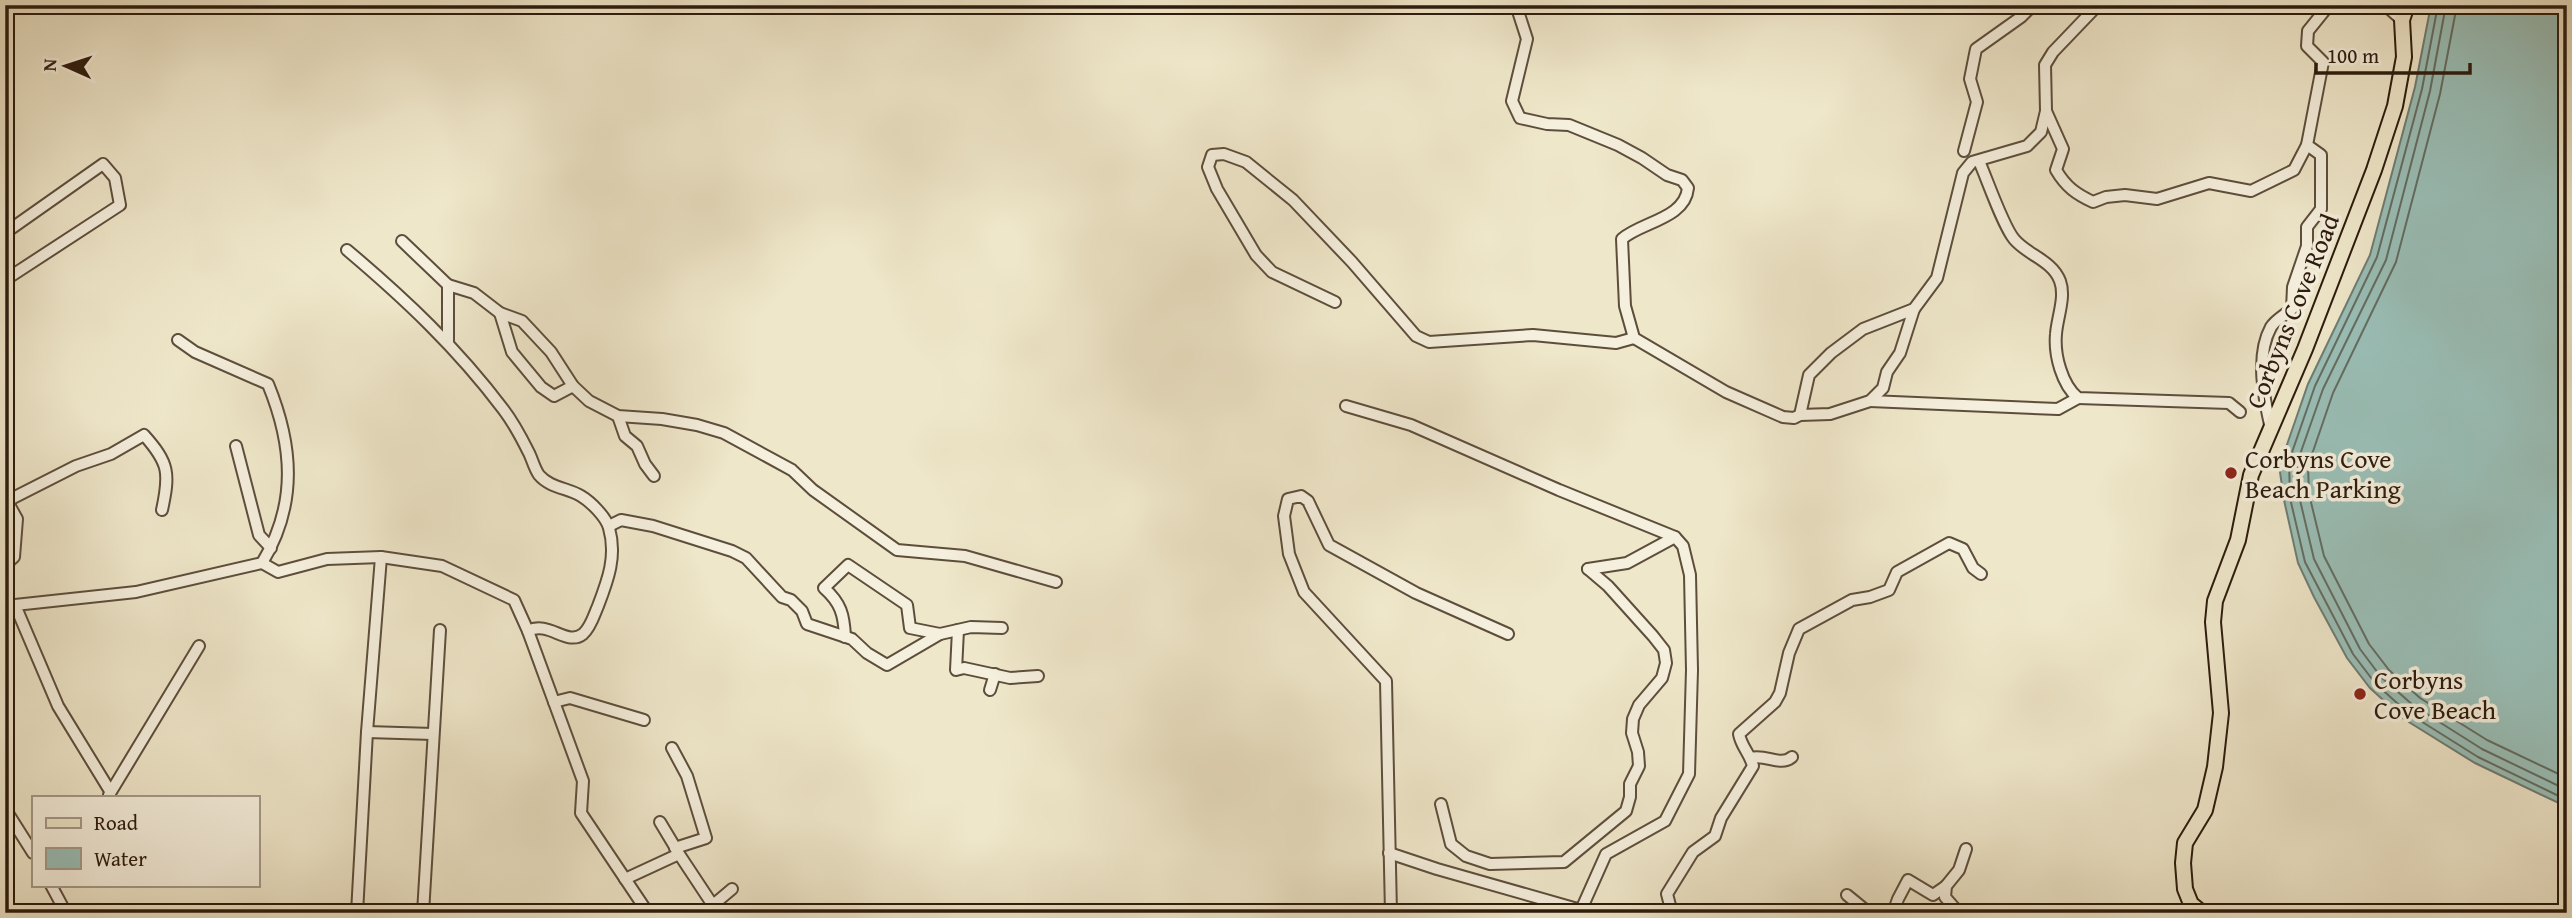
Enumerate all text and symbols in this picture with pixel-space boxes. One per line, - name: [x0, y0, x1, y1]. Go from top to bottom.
- north arrow: [32, 32, 102, 102]
- scale bar: [2316, 32, 2470, 76]
- text: 100 m: [2327, 40, 2379, 71]
- text: N: [35, 58, 63, 72]
- street label: Corbyns Cove Road: [2235, 208, 2349, 414]
- place label: Corbyns Cove Beach Parking: [2245, 439, 2401, 508]
- marker: Corbyns Cove Beach Parking: [2223, 465, 2239, 481]
- place label: Corbyns Cove Beach: [2374, 660, 2496, 729]
- marker: Corbyns Cove Beach: [2352, 686, 2368, 702]
- legend: [32, 796, 259, 886]
- text: Road: [94, 807, 139, 838]
- text: Water: [94, 843, 147, 874]

